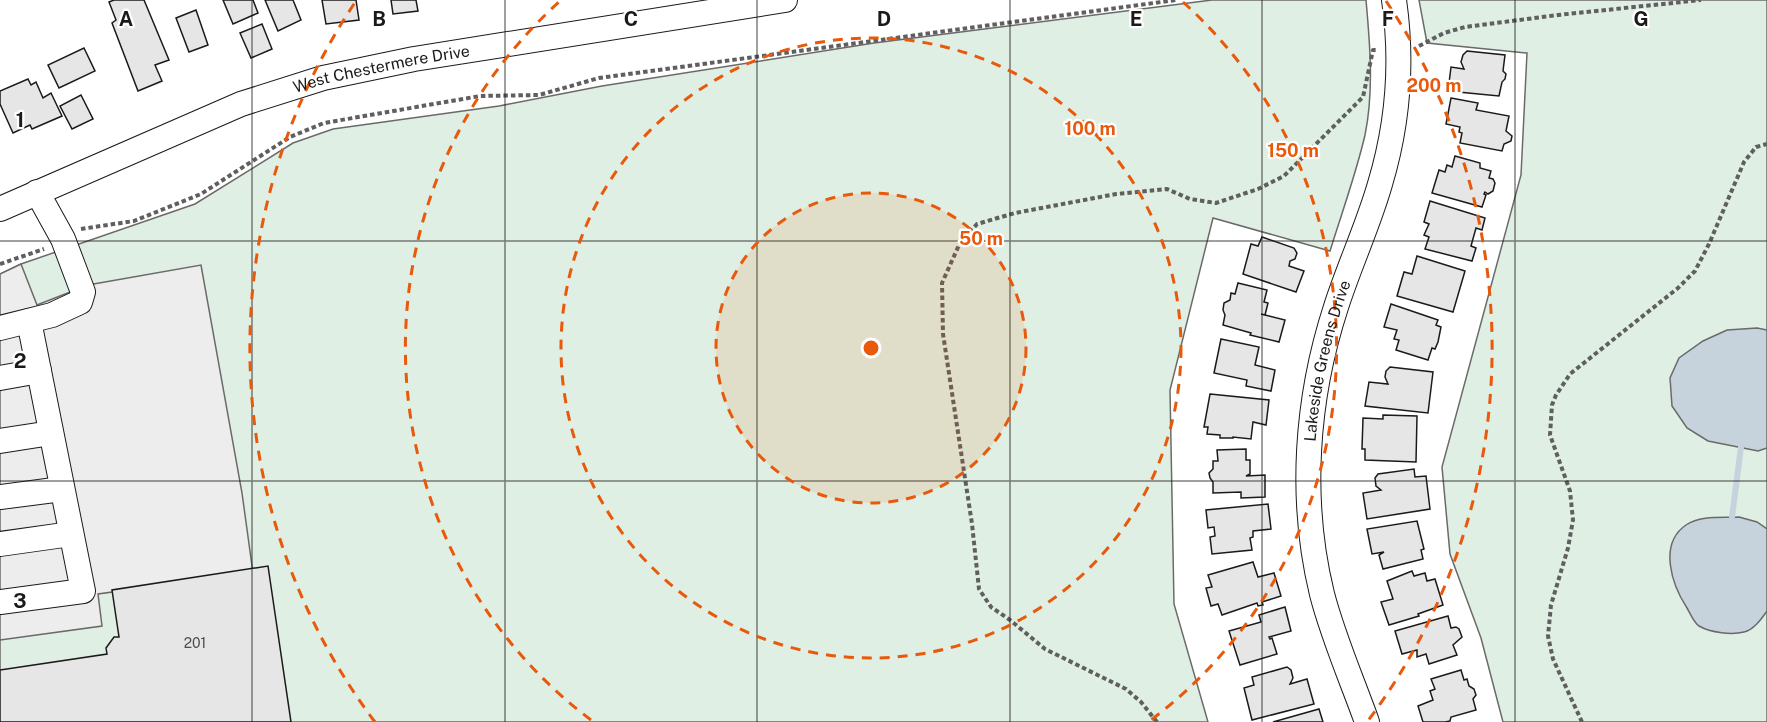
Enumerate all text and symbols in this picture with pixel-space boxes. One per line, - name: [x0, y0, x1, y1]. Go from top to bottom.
- text: A: [119, 7, 133, 31]
- text: B: [372, 7, 386, 31]
- text: C: [624, 7, 638, 31]
- text: D: [877, 7, 891, 31]
- text: E: [1130, 7, 1142, 31]
- text: F: [1382, 7, 1394, 31]
- text: G: [1633, 7, 1649, 31]
- street label: West Chestermere Drive: [290, 41, 471, 96]
- text: 200 m: [1407, 75, 1461, 96]
- text: 1: [16, 108, 24, 132]
- text: 100 m: [1064, 118, 1116, 139]
- text: 150 m: [1267, 140, 1319, 161]
- text: 50 m: [959, 228, 1003, 249]
- street label: Lakeside Greens Drive: [1300, 277, 1354, 442]
- centre of rings: [861, 338, 881, 358]
- text: 2: [14, 349, 26, 373]
- text: 3: [13, 589, 27, 613]
- house number: 201: [184, 635, 206, 651]

